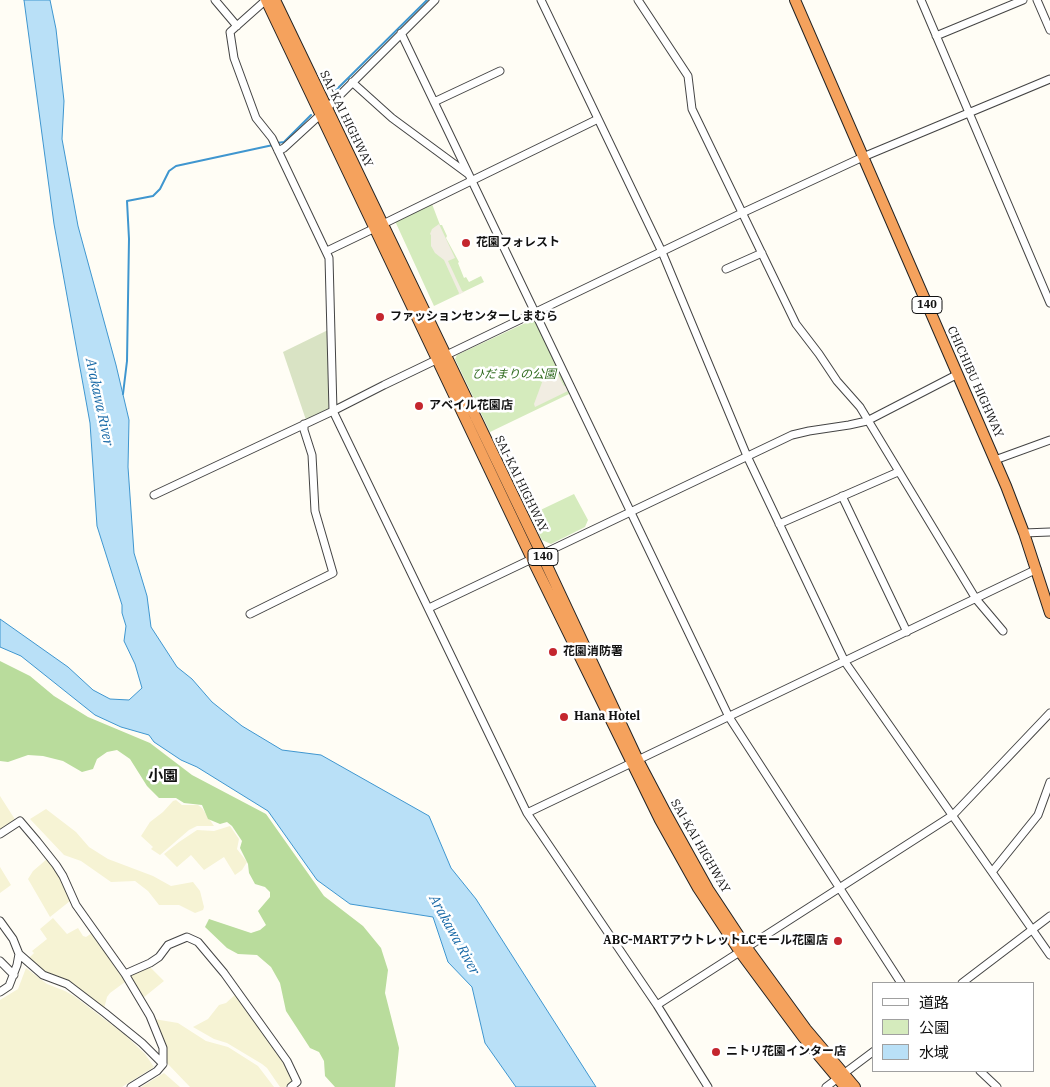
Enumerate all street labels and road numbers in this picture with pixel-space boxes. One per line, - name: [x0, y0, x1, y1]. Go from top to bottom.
- street label: SAI-KAI HIGHWAY: [316, 68, 376, 170]
- road number: 140: [912, 296, 942, 314]
- street label: CHICHIBU HIGHWAY: [944, 324, 1006, 440]
- street label: SAI-KAI HIGHWAY: [491, 433, 551, 535]
- road number: 140: [528, 548, 558, 566]
- street label: SAI-KAI HIGHWAY: [667, 797, 733, 895]

